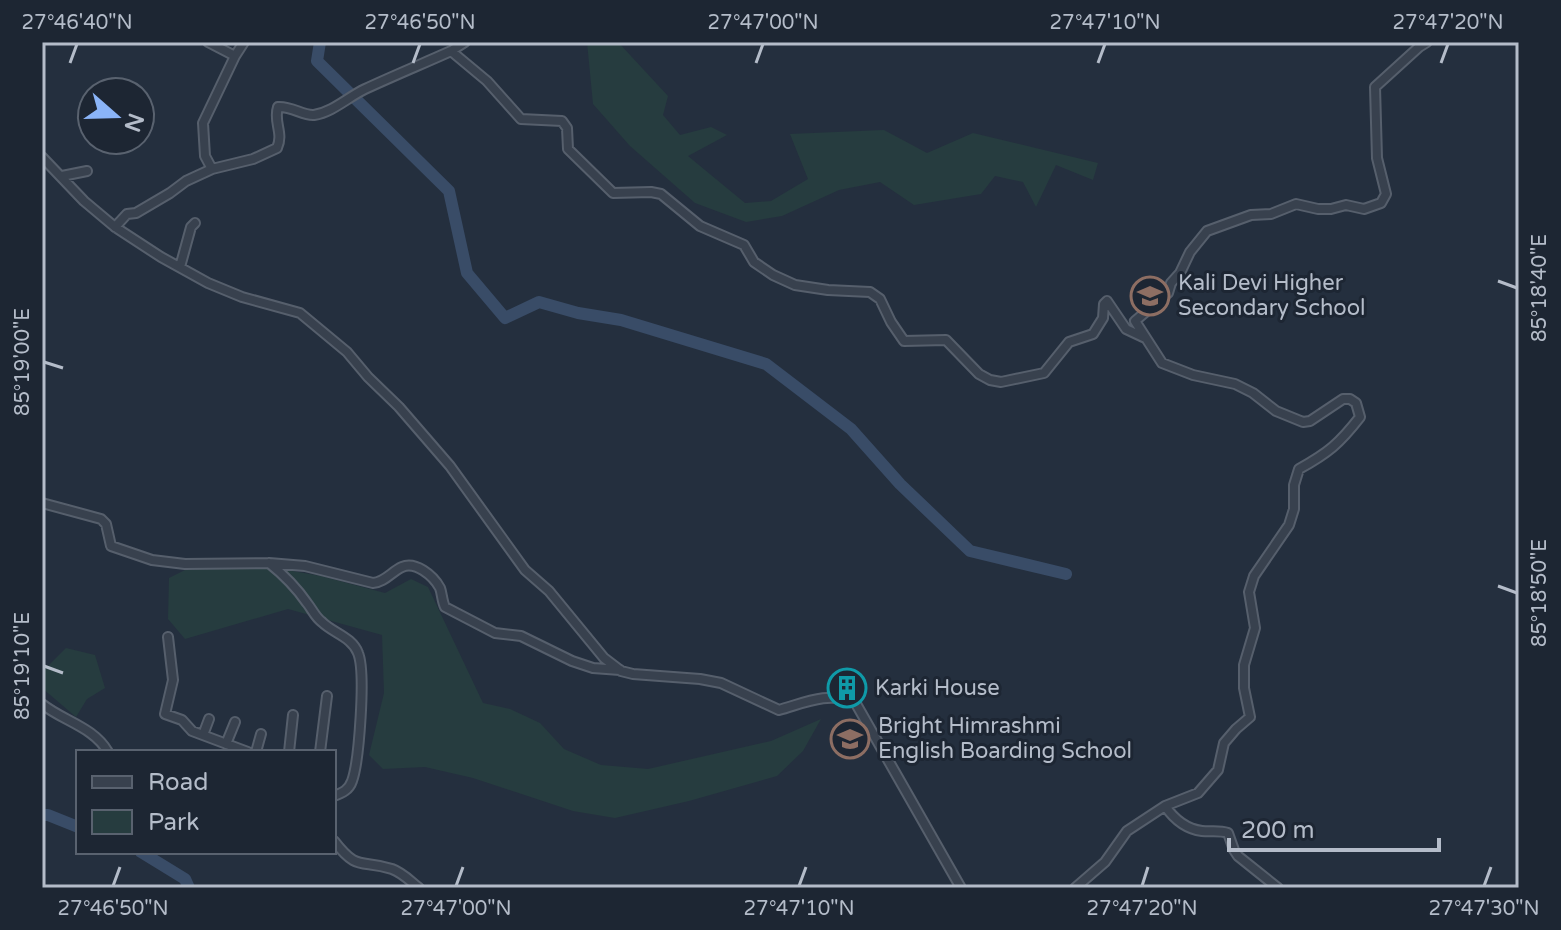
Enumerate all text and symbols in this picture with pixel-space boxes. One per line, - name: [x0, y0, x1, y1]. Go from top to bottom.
- text: 27°46'40"N: [21, 11, 133, 35]
- text: 27°46'50"N: [364, 11, 476, 35]
- text: 27°47'00"N: [707, 11, 819, 35]
- text: 27°47'10"N: [1049, 11, 1161, 35]
- text: 27°47'20"N: [1392, 11, 1504, 35]
- north arrow: [76, 76, 156, 156]
- text: N: [119, 110, 149, 135]
- text: 85°18'40"E: [1528, 234, 1552, 342]
- place label: Kali Devi Higher Secondary School: [1178, 270, 1366, 321]
- school or university icon: Kali Devi Higher Secondary School: [1129, 275, 1171, 317]
- text: 85°19'00"E: [11, 308, 35, 416]
- text: 85°18'50"E: [1528, 539, 1552, 647]
- text: 85°19'10"E: [11, 612, 35, 720]
- building icon: Karki House: [826, 667, 868, 709]
- place label: Karki House: [875, 675, 1000, 701]
- place label: Bright Himrashmi English Boarding School: [878, 713, 1132, 764]
- school or university icon: Bright Himrashmi English Boarding School: [829, 718, 871, 760]
- legend: [76, 750, 336, 854]
- text: Road: [148, 768, 208, 797]
- scale bar: [1229, 802, 1439, 852]
- text: Park: [148, 808, 199, 837]
- text: 200 m: [1241, 816, 1315, 845]
- text: 27°46'50"N: [57, 897, 169, 921]
- text: 27°47'00"N: [400, 897, 512, 921]
- text: 27°47'10"N: [743, 897, 855, 921]
- text: 27°47'20"N: [1086, 897, 1198, 921]
- text: 27°47'30"N: [1428, 897, 1540, 921]

